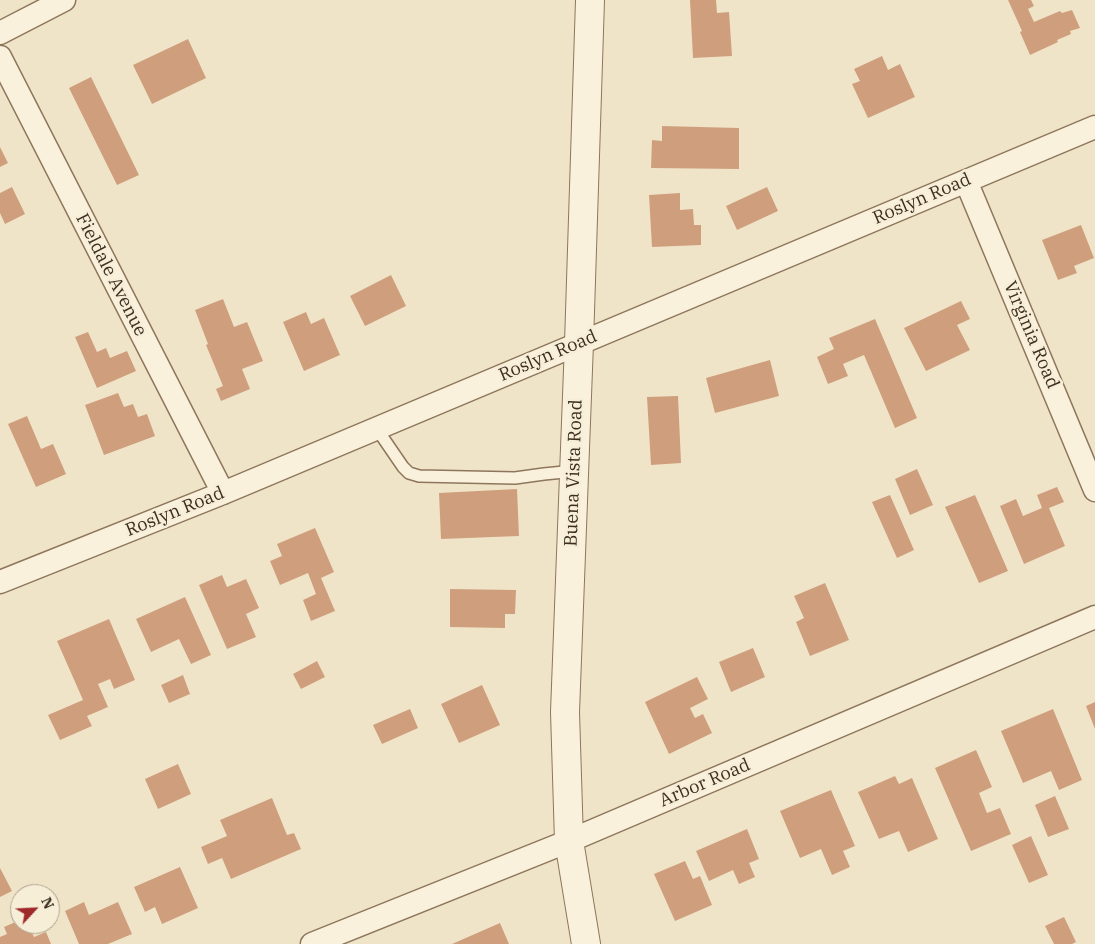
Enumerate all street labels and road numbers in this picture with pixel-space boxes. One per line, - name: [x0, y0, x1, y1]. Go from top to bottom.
- street label: Roslyn Road: [870, 169, 974, 229]
- street label: Fieldale Avenue: [71, 210, 151, 340]
- street label: Virginia Road: [999, 278, 1063, 392]
- street label: Roslyn Road: [496, 326, 600, 386]
- street label: Buena Vista Road: [561, 399, 587, 547]
- street label: Roslyn Road: [123, 482, 227, 542]
- street label: Arbor Road: [656, 754, 754, 812]

